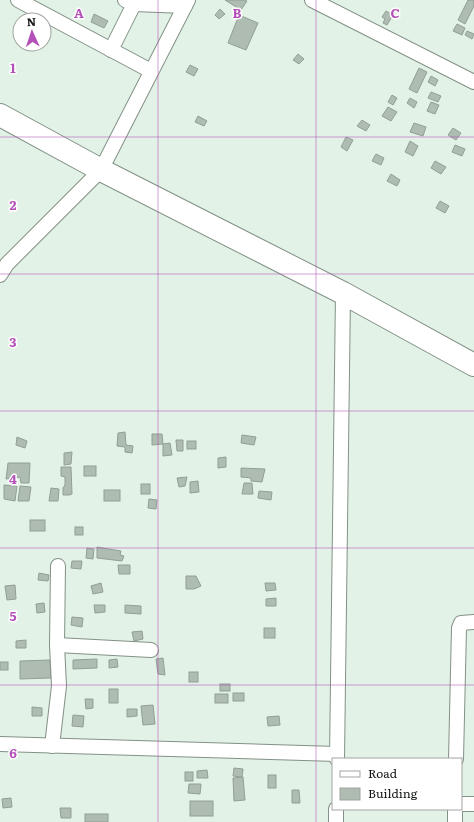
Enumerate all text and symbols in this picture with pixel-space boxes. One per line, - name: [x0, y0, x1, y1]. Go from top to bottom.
- text: A: [74, 3, 84, 22]
- text: B: [233, 3, 242, 22]
- text: C: [390, 3, 400, 22]
- north arrow: [12, 12, 52, 52]
- text: N: [26, 13, 36, 29]
- text: 1: [10, 58, 16, 77]
- text: 2: [10, 195, 17, 214]
- text: 3: [9, 332, 17, 351]
- text: 4: [9, 469, 17, 488]
- text: 5: [9, 606, 17, 625]
- text: 6: [9, 743, 17, 762]
- legend: [332, 758, 462, 810]
- text: Road: [368, 764, 398, 782]
- text: Building: [368, 784, 418, 802]

